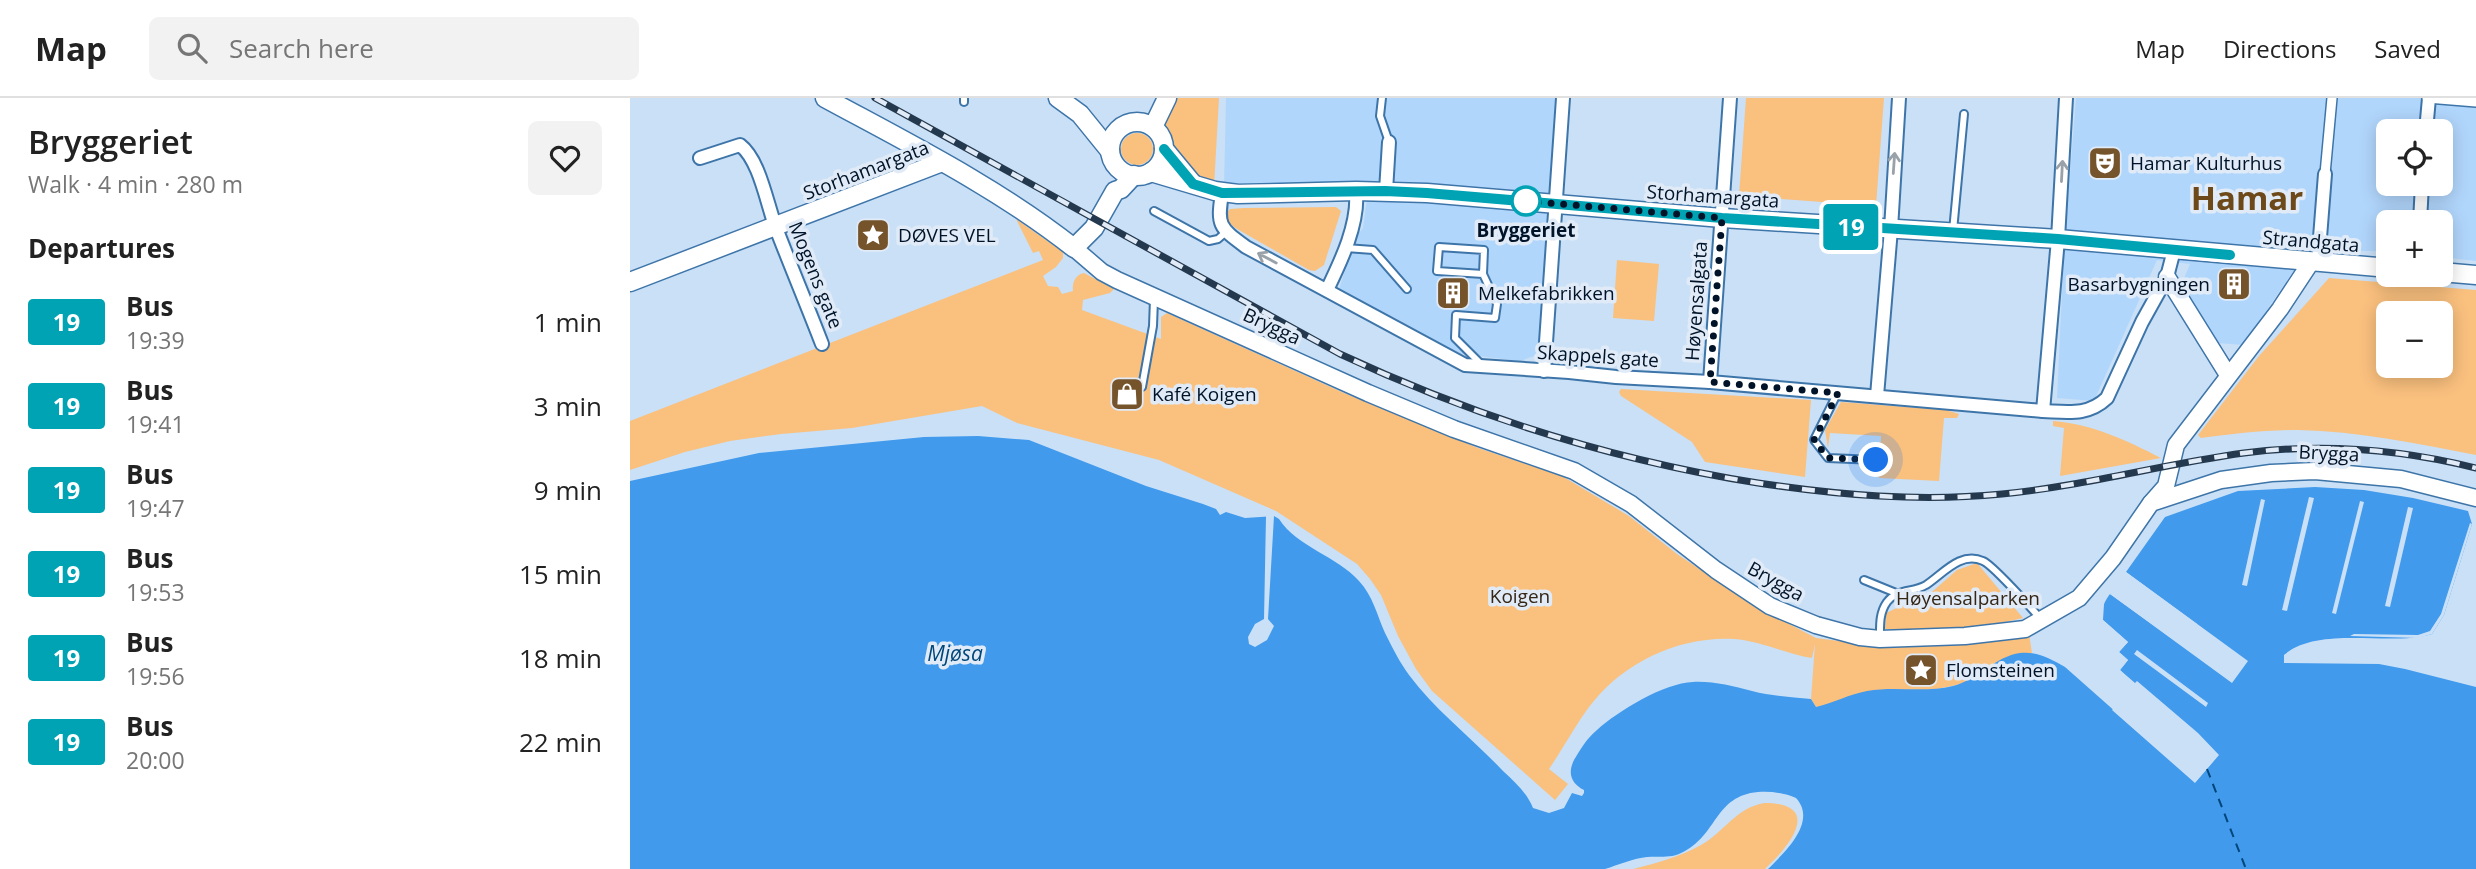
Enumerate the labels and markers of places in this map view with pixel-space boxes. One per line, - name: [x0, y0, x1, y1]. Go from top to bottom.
- theatre icon: Hamar Kulturhus: [2086, 144, 2124, 182]
- place label: Hamar Kulturhus: [2130, 150, 2282, 176]
- marker: Bryggeriet: [1511, 186, 1541, 216]
- place icon: DØVES VEL: [854, 216, 892, 254]
- place label: Bryggeriet: [1477, 217, 1575, 243]
- place label: DØVES VEL: [898, 222, 996, 248]
- building icon: Basarbygningen: [2215, 265, 2253, 303]
- place label: Basarbygningen: [2068, 271, 2210, 297]
- building icon: Melkefabrikken: [1434, 274, 1472, 312]
- place label: Melkefabrikken: [1478, 280, 1615, 306]
- shop icon: Kafé Koigen: [1108, 375, 1146, 413]
- place label: Kafé Koigen: [1152, 381, 1257, 407]
- place icon: Flomsteinen: [1902, 651, 1940, 689]
- place label: Flomsteinen: [1946, 657, 2055, 683]

